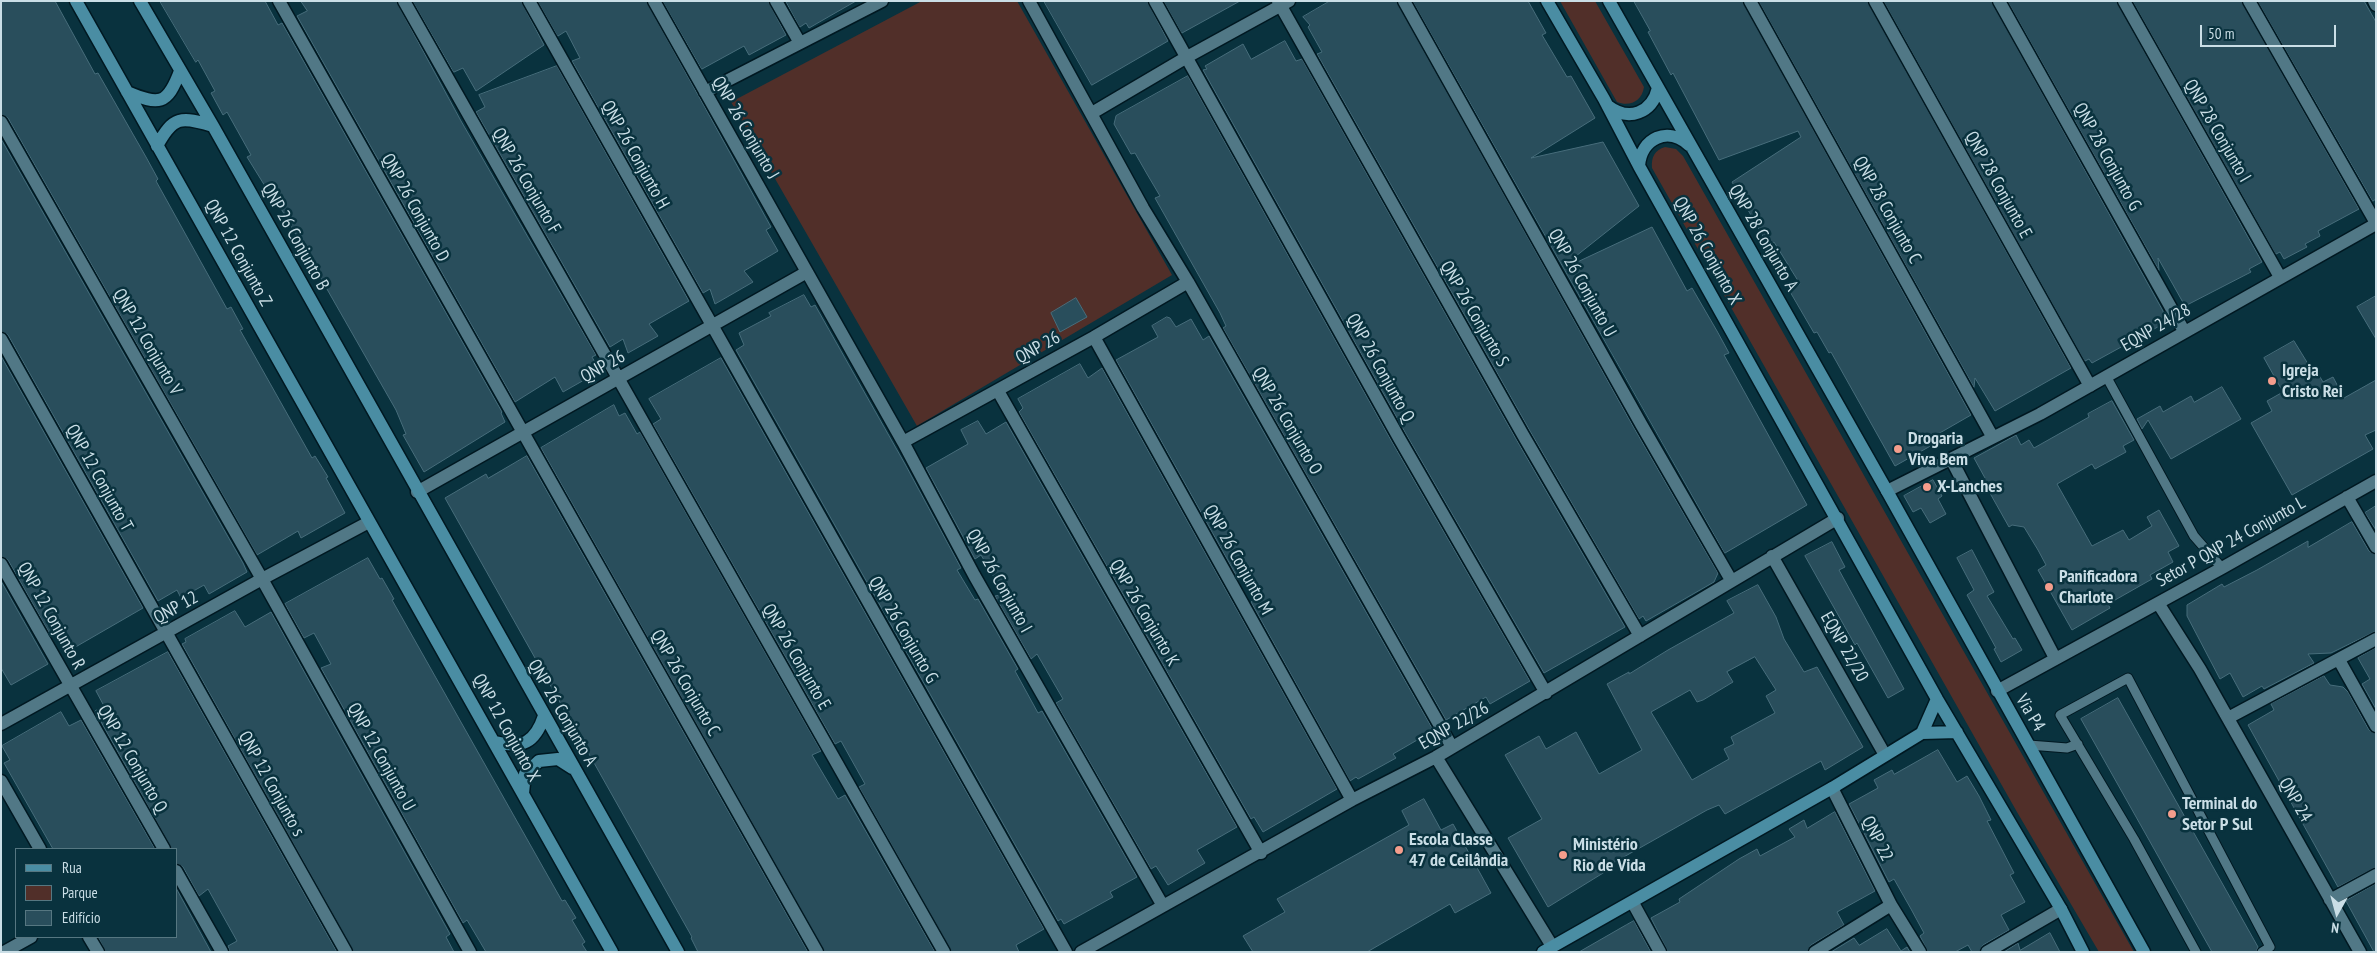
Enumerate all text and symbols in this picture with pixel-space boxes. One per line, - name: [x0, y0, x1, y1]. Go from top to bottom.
- scale bar: [2202, 15, 2338, 47]
- text: 50 m: [2208, 24, 2234, 43]
- street label: QNP 26 Conjunto J: [707, 73, 783, 183]
- street label: QNP 28 Conjunto I: [2179, 76, 2255, 186]
- street label: QNP 26 Conjunto H: [596, 97, 674, 213]
- street label: QNP 28 Conjunto G: [2069, 99, 2145, 215]
- street label: QNP 26 Conjunto F: [487, 124, 565, 238]
- street label: QNP 28 Conjunto E: [1960, 128, 2036, 242]
- street label: QNP 26 Conjunto D: [376, 150, 454, 266]
- street label: QNP 28 Conjunto C: [1849, 153, 1925, 267]
- street label: QNP 26 Conjunto B: [257, 180, 333, 294]
- street label: QNP 28 Conjunto A: [1724, 181, 1802, 295]
- street label: QNP 26 Conjunto X: [1668, 193, 1746, 309]
- street label: QNP 12 Conjunto Z: [200, 196, 276, 310]
- street label: QNP 26 Conjunto U: [1543, 225, 1621, 341]
- street label: QNP 26 Conjunto S: [1435, 257, 1513, 371]
- street label: QNP 12 Conjunto V: [108, 285, 186, 399]
- street label: EQNP 24/28: [2117, 299, 2195, 357]
- street label: QNP 26 Conjunto Q: [1341, 310, 1419, 426]
- street label: QNP 26: [1012, 327, 1064, 369]
- street label: QNP 26: [577, 346, 629, 388]
- place label: Igreja Cristo Rei: [2282, 360, 2343, 402]
- street label: QNP 26 Conjunto O: [1247, 363, 1327, 479]
- marker: Igreja Cristo Rei: [2266, 375, 2278, 387]
- street label: QNP 12 Conjunto T: [61, 421, 137, 535]
- place label: Drogaria Viva Bem: [1908, 428, 1968, 470]
- marker: Drogaria Viva Bem: [1892, 443, 1904, 455]
- place label: X-Lanches: [1937, 476, 2002, 498]
- marker: X-Lanches: [1921, 481, 1933, 493]
- street label: Setor P QNP 24 Conjunto L: [2153, 492, 2309, 592]
- street label: QNP 26 Conjunto M: [1199, 501, 1277, 619]
- street label: QNP 26 Conjunto I: [962, 525, 1036, 637]
- street label: QNP 26 Conjunto K: [1105, 556, 1183, 670]
- street label: QNP 12 Conjunto R: [13, 558, 89, 674]
- place label: Panificadora Charlote: [2059, 566, 2137, 608]
- street label: QNP 26 Conjunto G: [864, 573, 942, 687]
- marker: Panificadora Charlote: [2043, 581, 2055, 593]
- street label: QNP 12: [150, 587, 202, 629]
- street label: QNP 26 Conjunto E: [757, 600, 835, 714]
- street label: EQNP 22/20: [1815, 608, 1873, 686]
- street label: QNP 26 Conjunto C: [646, 626, 724, 740]
- street label: QNP 26 Conjunto A: [523, 656, 601, 770]
- street label: QNP 12 Conjunto X: [467, 670, 545, 786]
- street label: Via P4: [2011, 691, 2049, 735]
- street label: EQNP 22/26: [1415, 697, 1493, 755]
- street label: QNP 12 Conjunto U: [342, 699, 420, 815]
- street label: QNP 12 Conjunto Q: [92, 701, 172, 817]
- street label: QNP 12 Conjunto s: [233, 728, 309, 840]
- street label: QNP 24: [2274, 774, 2316, 826]
- place label: Terminal do Setor P Sul: [2182, 793, 2257, 836]
- marker: Terminal do Setor P Sul: [2166, 808, 2178, 820]
- street label: QNP 22: [1857, 813, 1897, 865]
- place label: Escola Classe 47 de Ceilândia: [1409, 829, 1508, 872]
- place label: Ministério Rio de Vida: [1573, 834, 1646, 876]
- marker: Escola Classe 47 de Ceilândia: [1393, 844, 1405, 856]
- legend: [15, 848, 178, 938]
- marker: Ministério Rio de Vida: [1557, 849, 1569, 861]
- text: Rua: [62, 858, 82, 877]
- text: Parque: [62, 883, 98, 902]
- north arrow: [2312, 888, 2362, 938]
- text: Edifício: [62, 908, 100, 927]
- text: N: [2330, 918, 2340, 937]

